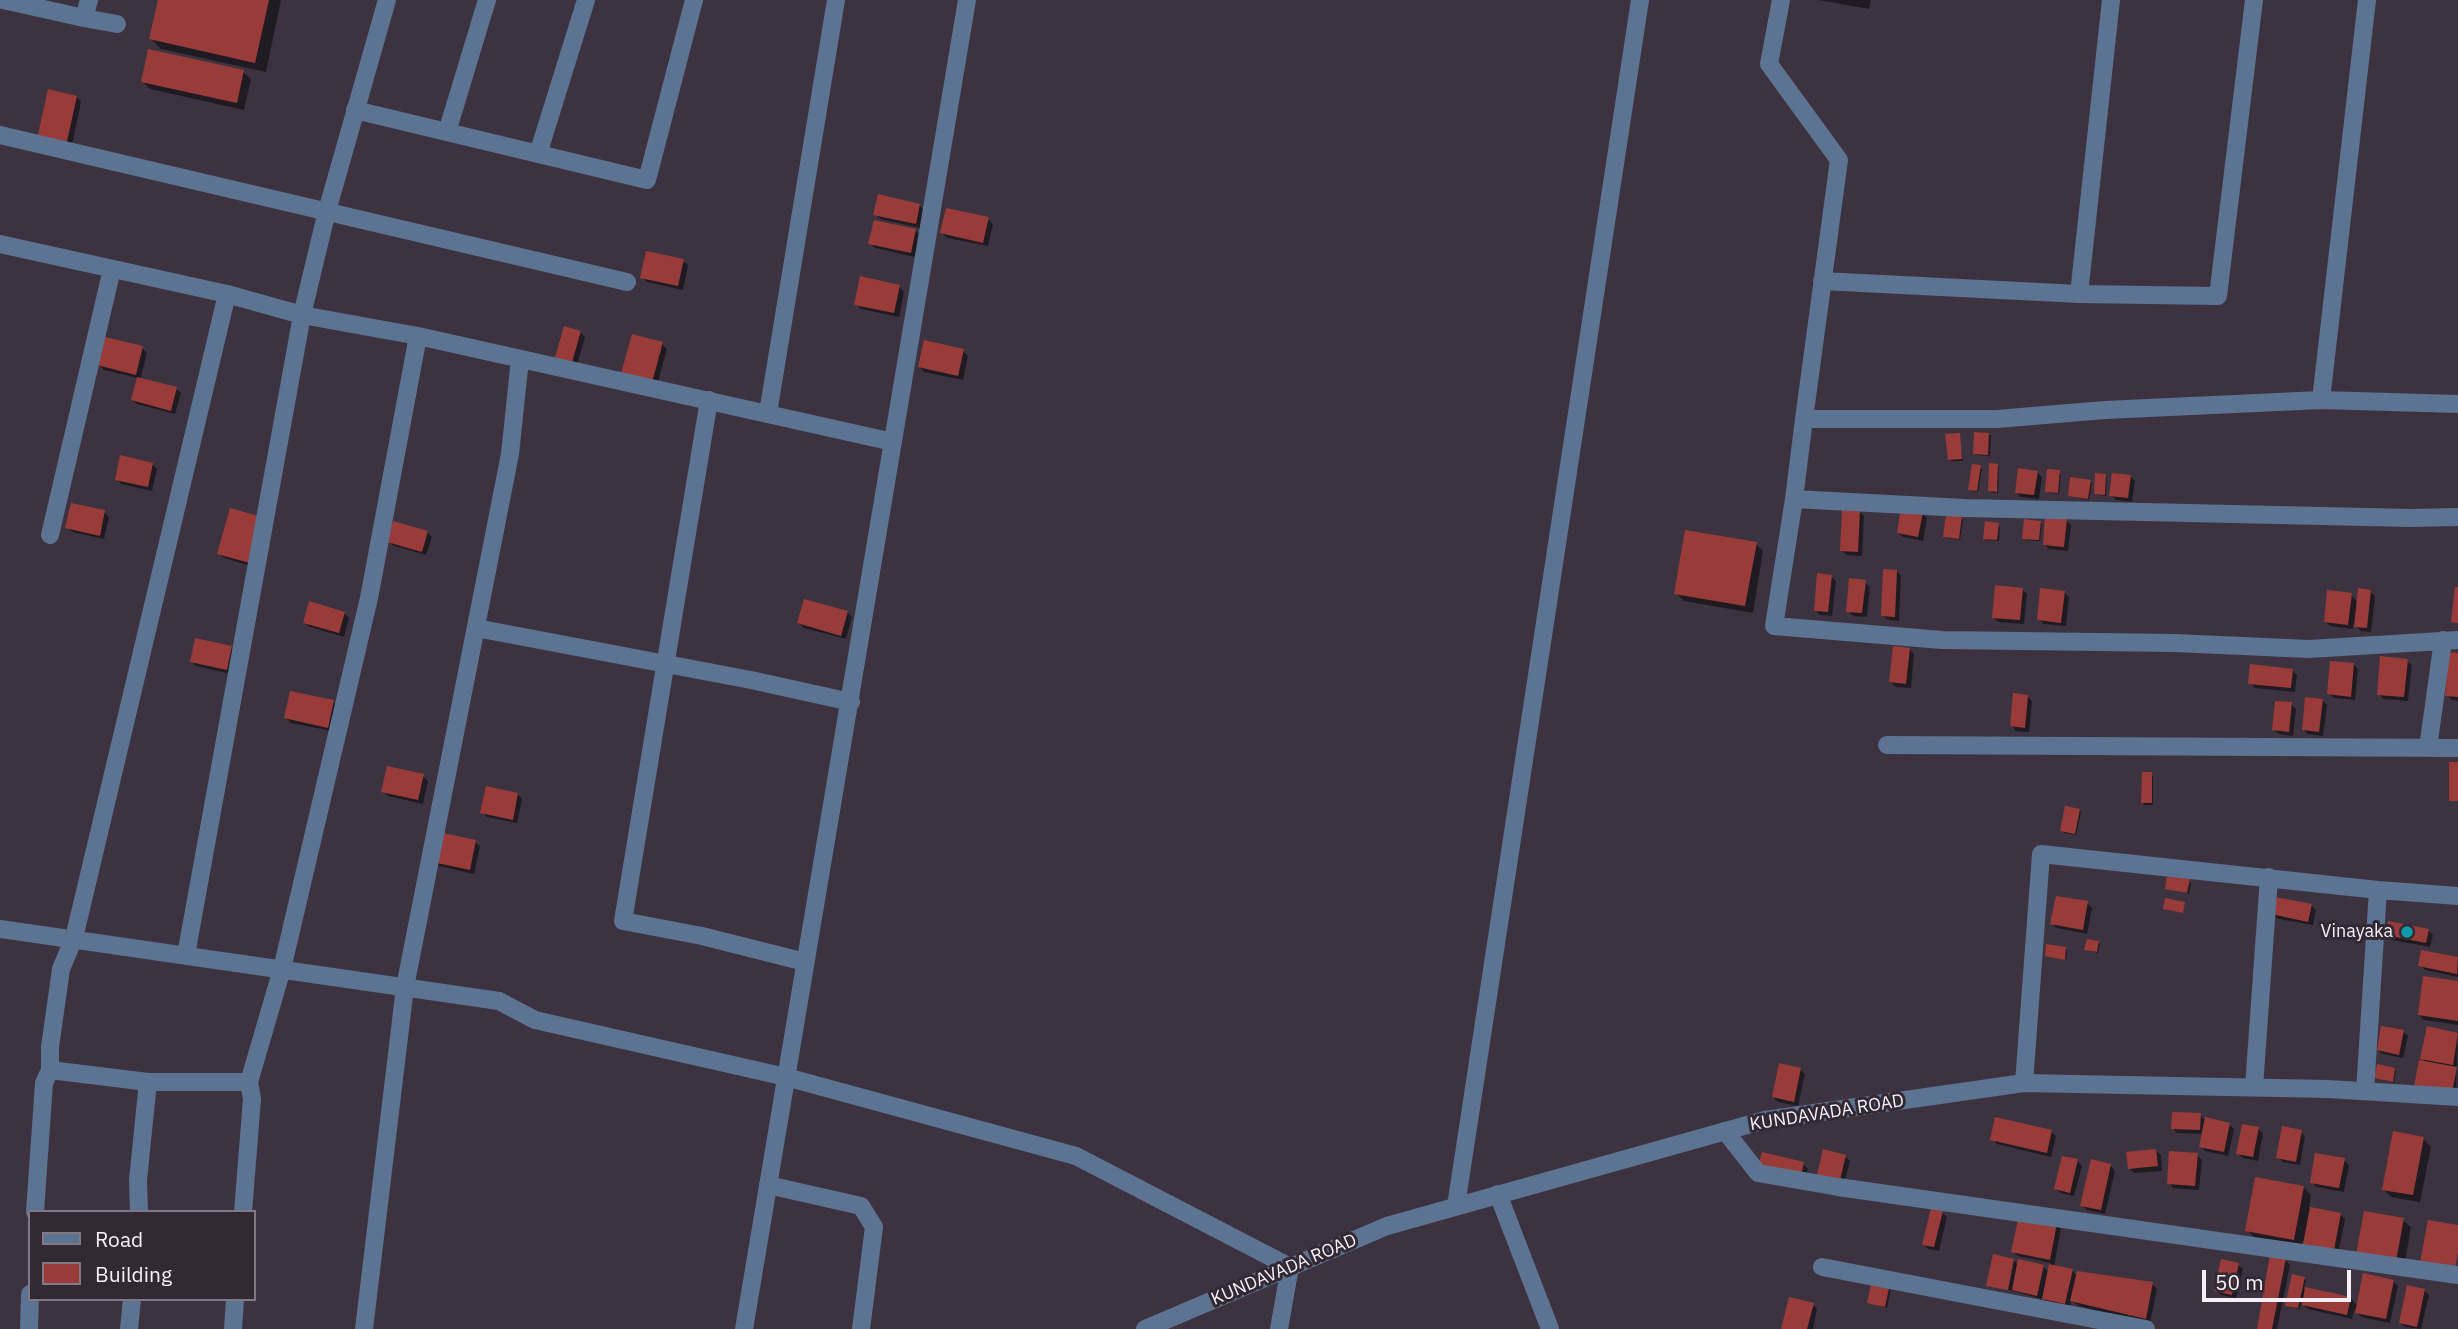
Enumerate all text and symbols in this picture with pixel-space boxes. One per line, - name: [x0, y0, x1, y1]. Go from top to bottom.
- place label: Vinayaka: [2320, 921, 2393, 943]
- marker: Vinayaka: [2399, 924, 2415, 940]
- street label: KUNDAVADA ROAD: [1748, 1090, 1906, 1136]
- legend: [28, 1210, 256, 1301]
- text: Road: [95, 1225, 143, 1253]
- street label: KUNDAVADA ROAD: [1208, 1230, 1360, 1310]
- scale bar: [2206, 1256, 2355, 1300]
- text: Building: [95, 1260, 172, 1288]
- text: 50 m: [2215, 1268, 2264, 1296]

